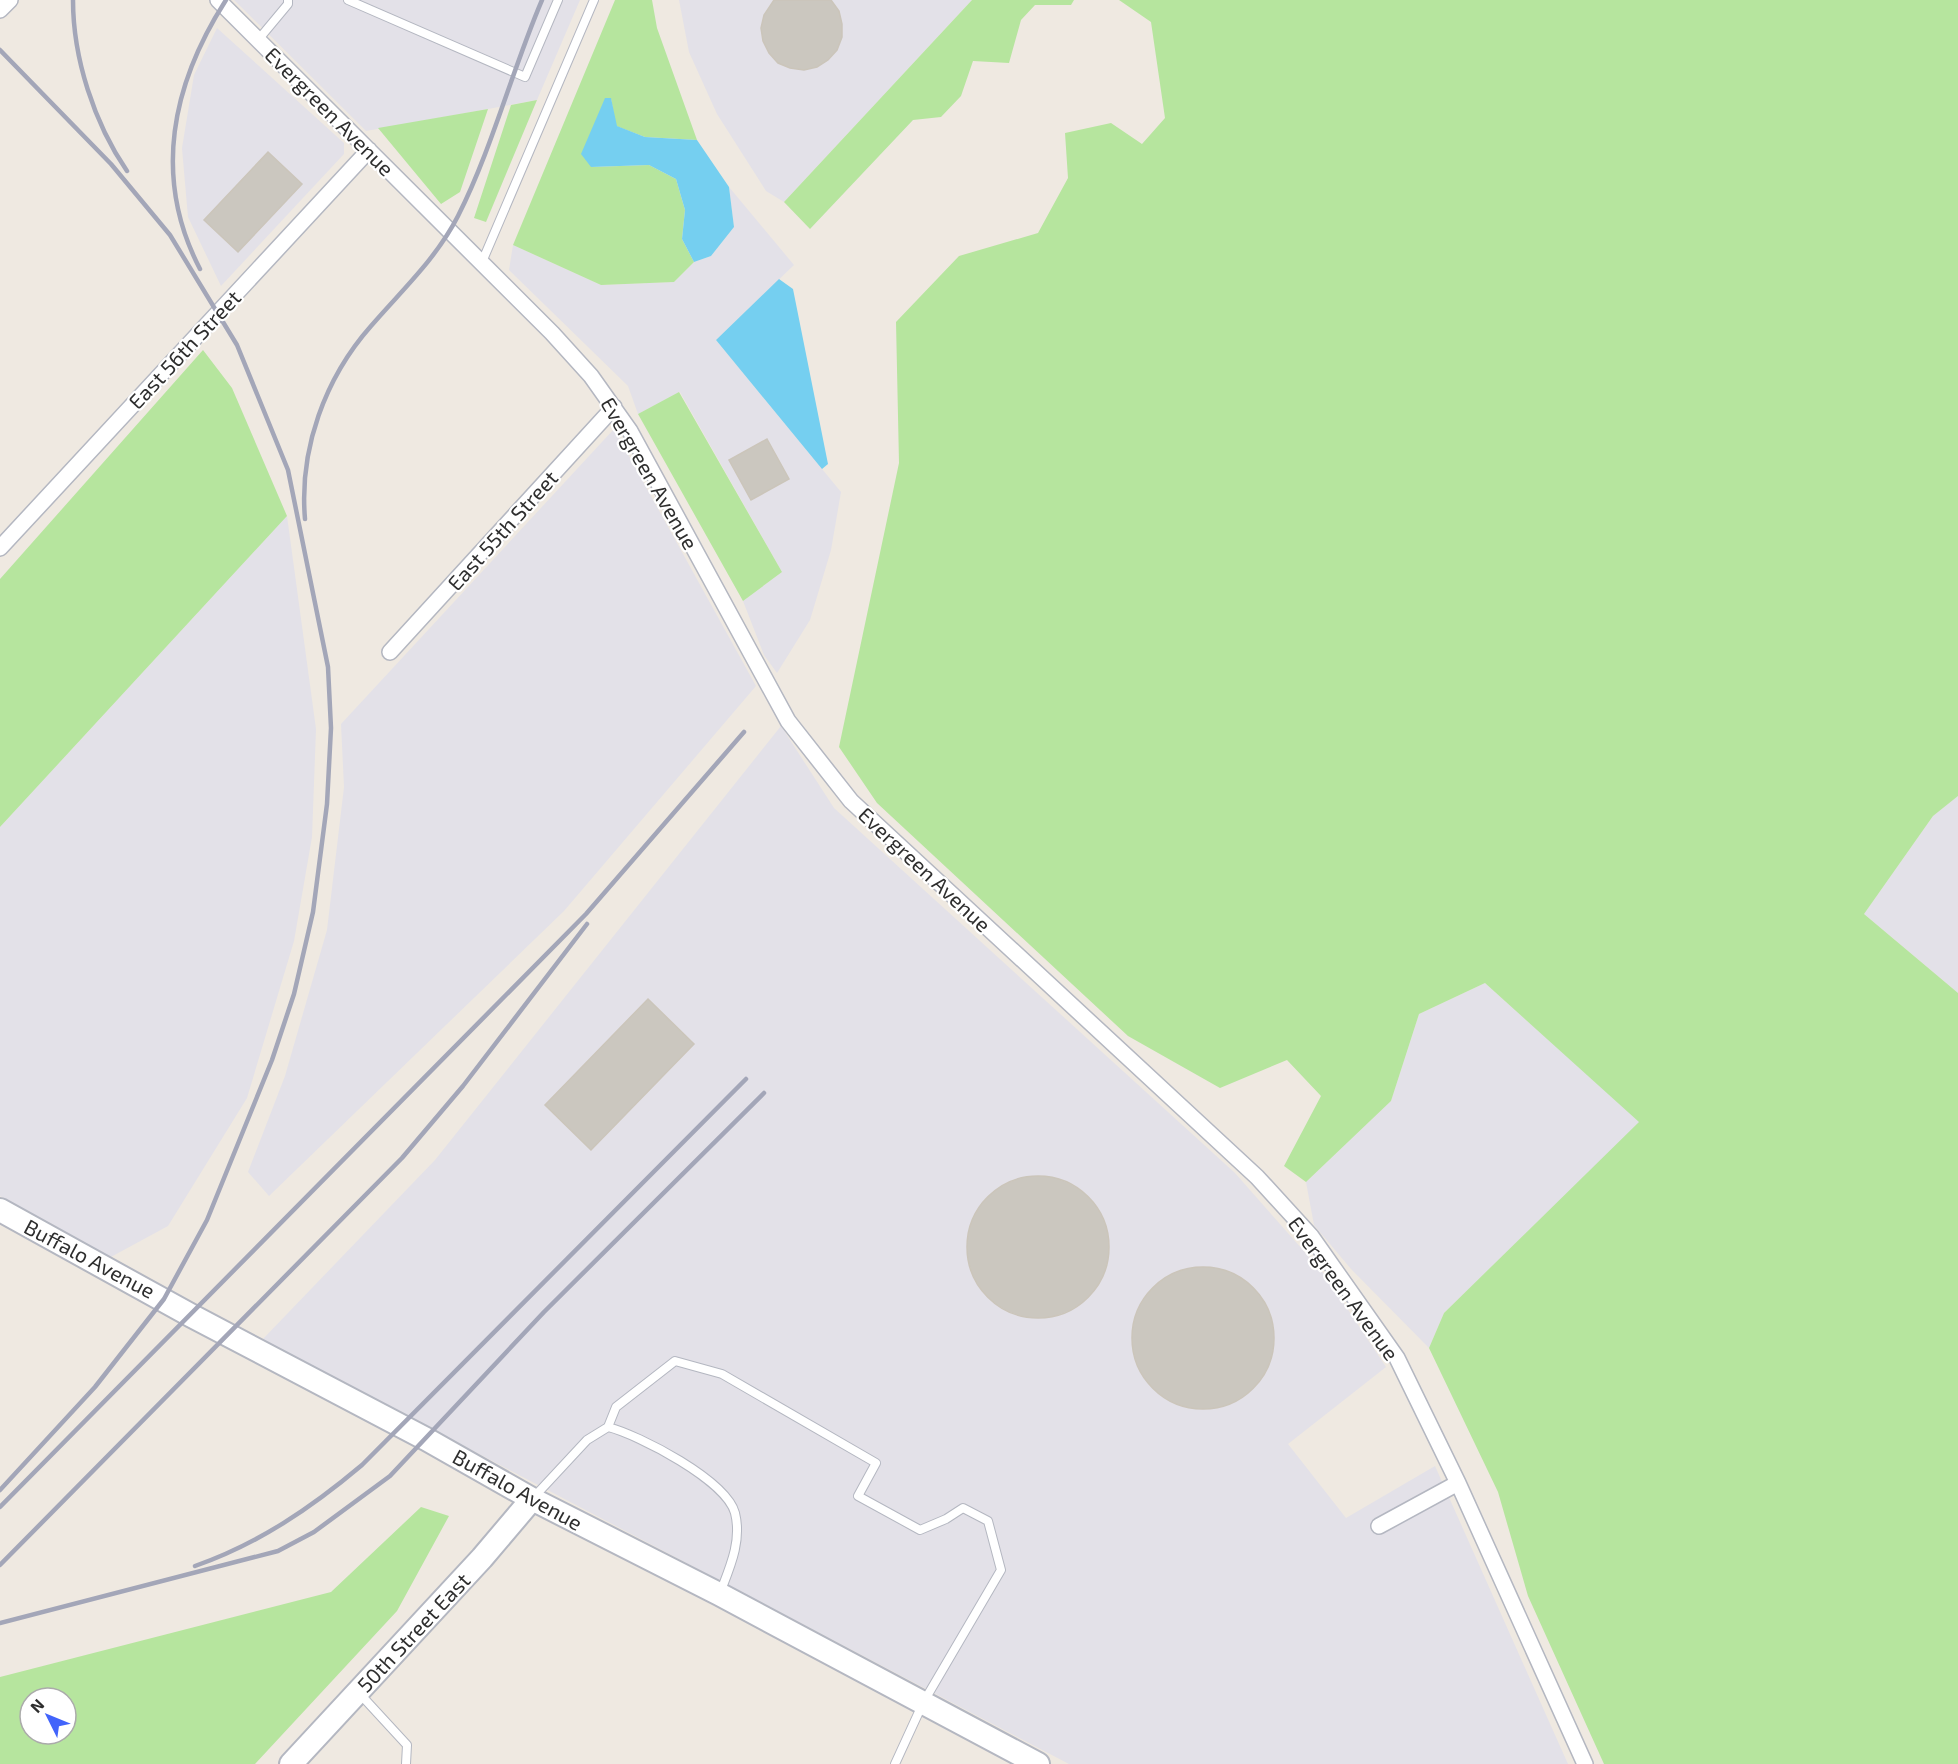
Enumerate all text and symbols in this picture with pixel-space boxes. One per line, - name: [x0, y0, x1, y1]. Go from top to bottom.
- street label: Evergreen Avenue: [261, 42, 399, 180]
- street label: East 56th Street: [123, 284, 245, 414]
- street label: Evergreen Avenue: [596, 392, 704, 554]
- street label: East 55th Street: [442, 465, 562, 595]
- street label: Evergreen Avenue: [854, 801, 996, 937]
- street label: Evergreen Avenue: [1283, 1211, 1405, 1365]
- street label: Buffalo Avenue: [20, 1213, 160, 1303]
- street label: Buffalo Avenue: [449, 1443, 587, 1535]
- street label: 50th Street East: [351, 1567, 475, 1697]
- north arrow: [18, 1686, 78, 1746]
- text: N: [26, 1695, 48, 1716]

